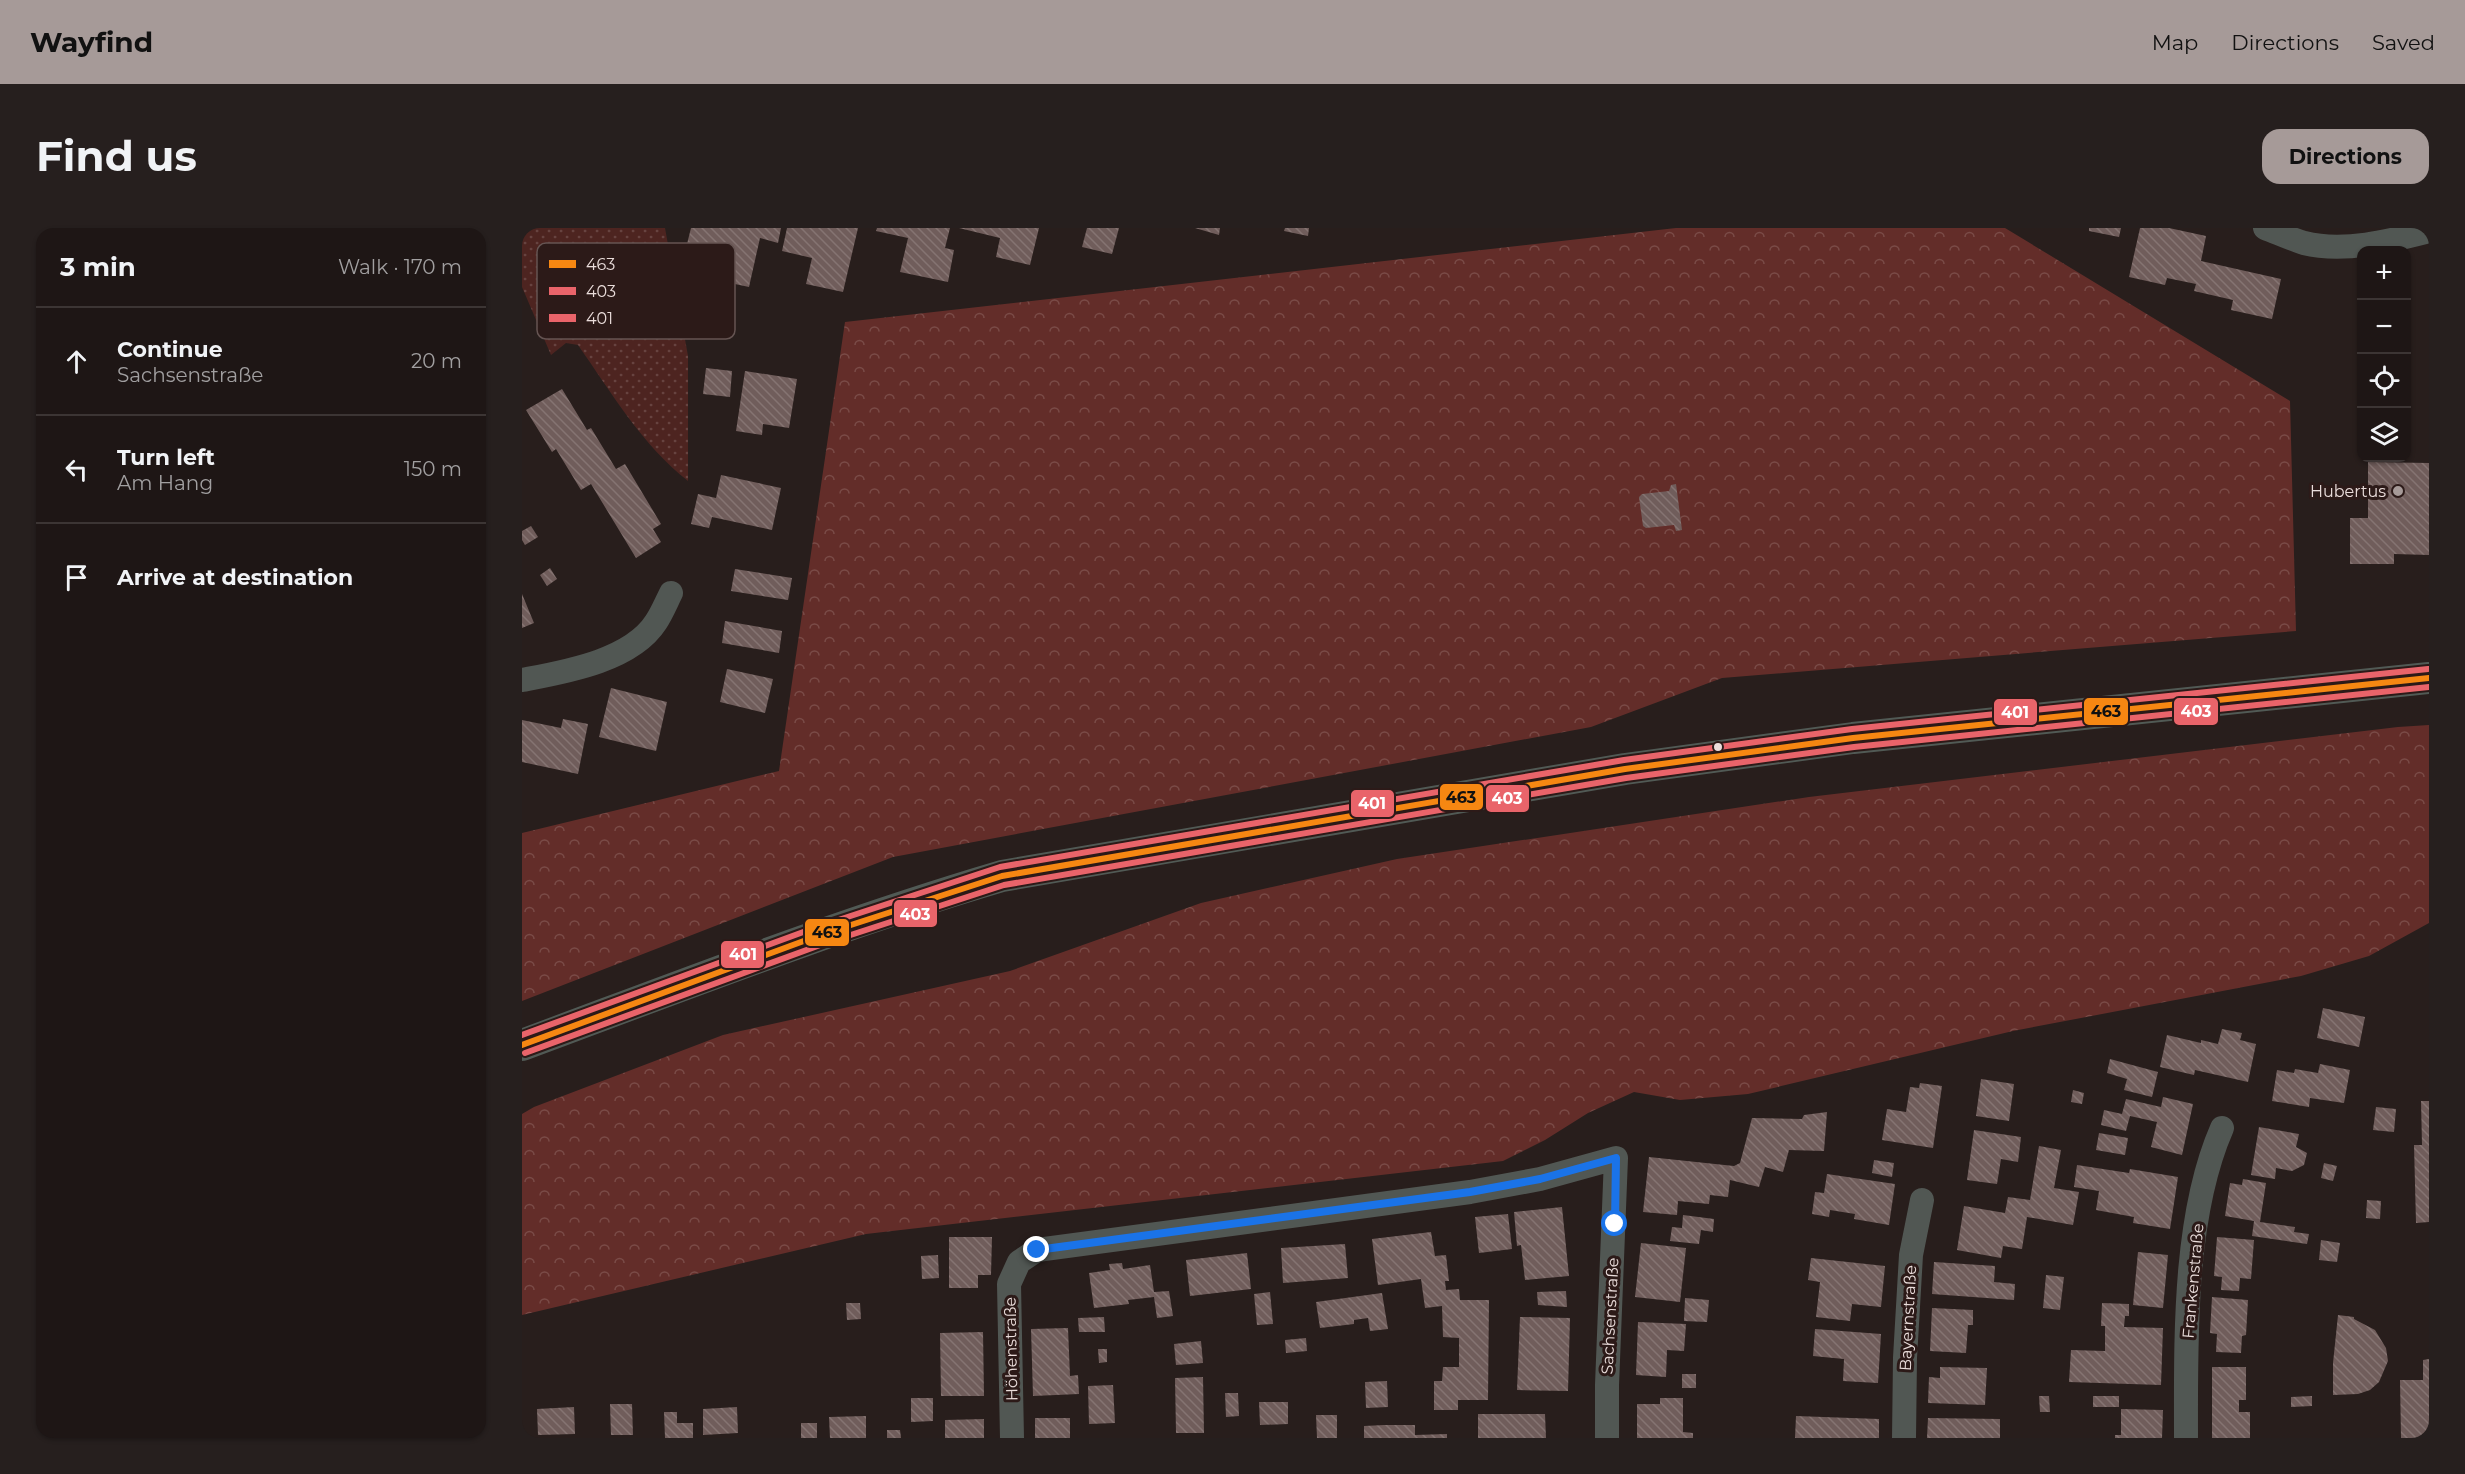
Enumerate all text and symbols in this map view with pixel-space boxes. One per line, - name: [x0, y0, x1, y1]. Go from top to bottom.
- text: Wayfind: [30, 25, 153, 59]
- text: Map: [2152, 30, 2198, 55]
- text: Directions: [2231, 30, 2339, 55]
- text: Saved: [2372, 30, 2435, 55]
- button: Directions: [2262, 129, 2429, 184]
- text: Find us: [36, 130, 197, 182]
- legend: [537, 243, 735, 339]
- map controls: [2357, 246, 2411, 462]
- button: +: [2357, 246, 2411, 300]
- text: 3 min: [60, 251, 136, 283]
- text: Walk · 170 m: [338, 255, 462, 279]
- text: 463: [586, 255, 615, 274]
- text: 403: [586, 282, 616, 301]
- button: −: [2357, 300, 2411, 354]
- text: 401: [586, 309, 613, 328]
- text: Continue: [117, 336, 223, 363]
- icon: ahead: [60, 345, 93, 378]
- text: 20 m: [411, 349, 462, 373]
- button: locate: [2357, 354, 2411, 408]
- text: Sachsenstraße: [117, 363, 263, 387]
- button: layers: [2357, 408, 2411, 462]
- text: Turn left: [117, 444, 215, 471]
- icon: left: [60, 453, 93, 486]
- text: 150 m: [404, 457, 462, 481]
- text: Am Hang: [117, 471, 213, 495]
- place label: Hubertus: [2310, 482, 2386, 501]
- marker: Hubertus: [2391, 484, 2405, 498]
- icon: arrive: [60, 561, 93, 594]
- text: Arrive at destination: [117, 564, 353, 591]
- line badge: 463: [2083, 697, 2129, 726]
- line badge: 403: [2173, 697, 2219, 726]
- line badge: 401: [1993, 698, 2038, 726]
- text: 463: [2091, 702, 2121, 721]
- text: 403: [2180, 702, 2212, 721]
- text: 401: [2001, 703, 2029, 722]
- unlabelled marker: [1712, 741, 1724, 753]
- line badge: 463: [1439, 783, 1484, 811]
- line badge: 403: [1485, 784, 1530, 813]
- text: 463: [1446, 788, 1476, 807]
- line badge: 401: [1350, 789, 1395, 818]
- text: 403: [1491, 789, 1523, 808]
- text: 401: [1358, 794, 1386, 813]
- line badge: 403: [893, 899, 938, 928]
- text: 403: [899, 905, 931, 924]
- line badge: 463: [804, 918, 850, 947]
- text: 463: [812, 923, 842, 942]
- line badge: 401: [720, 940, 765, 969]
- text: 401: [729, 945, 757, 964]
- route start: [1601, 1210, 1627, 1236]
- street label: Frankenstraße: [2179, 1223, 2207, 1339]
- route end: [1023, 1236, 1049, 1262]
- street label: Sachsenstraße: [1597, 1257, 1623, 1375]
- street label: Bayernstraße: [1896, 1264, 1920, 1372]
- street label: Höhenstraße: [1001, 1297, 1021, 1401]

